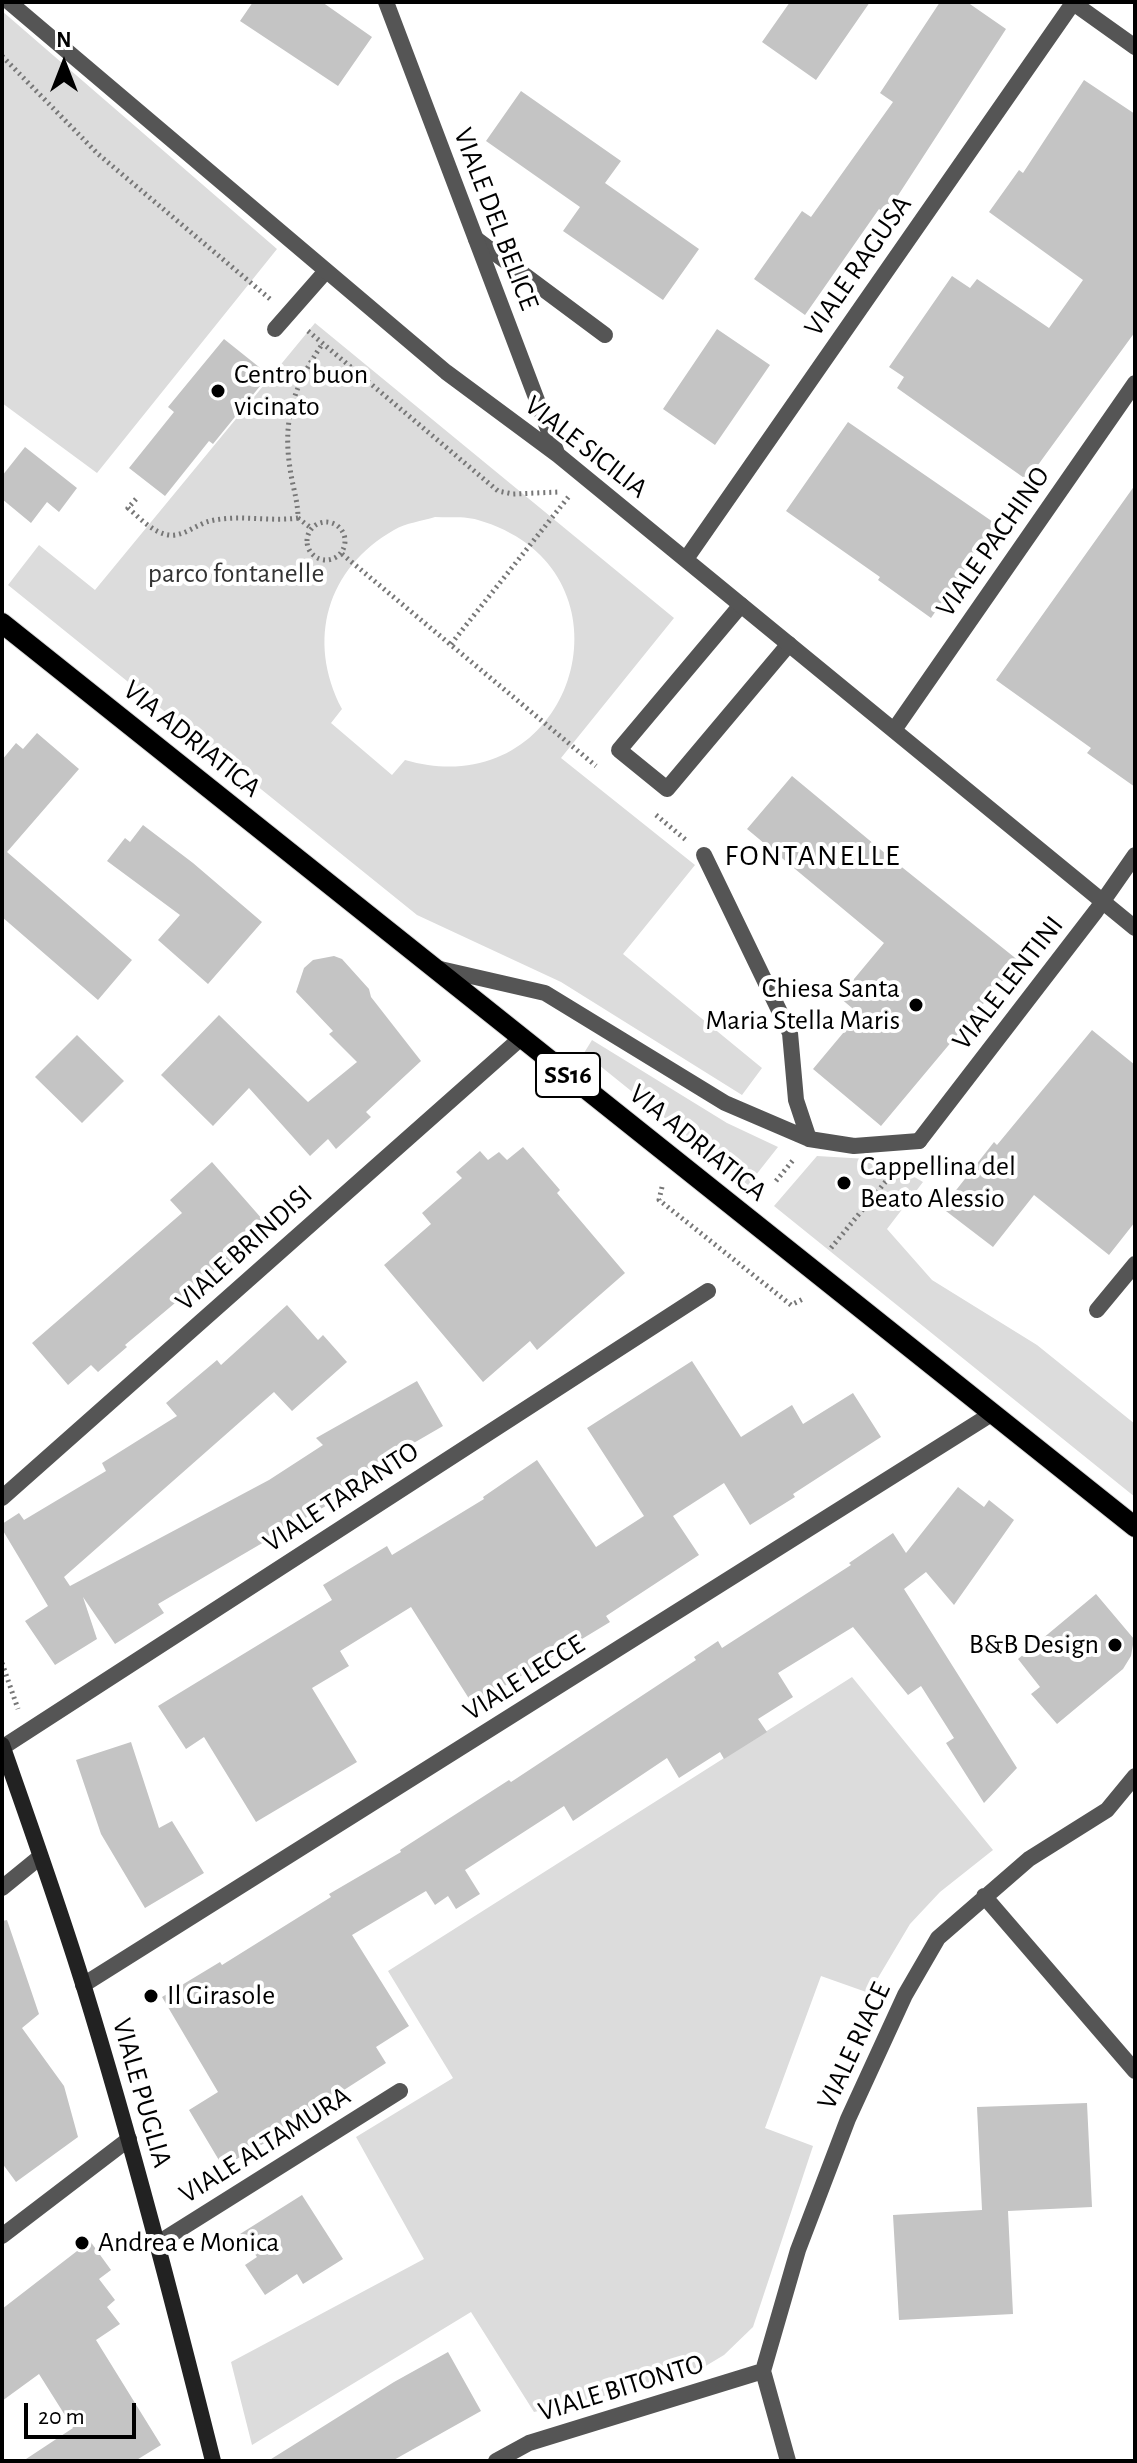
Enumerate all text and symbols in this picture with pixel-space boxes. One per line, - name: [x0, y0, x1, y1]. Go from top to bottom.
- north arrow: [24, 24, 104, 104]
- text: N: [56, 29, 72, 51]
- street label: VIALE DEL BELICE: [446, 123, 546, 315]
- street label: VIALE RAGUSA: [797, 189, 919, 343]
- place label: Centro buon vicinato: [234, 358, 368, 424]
- marker: Centro buon vicinato: [209, 382, 227, 400]
- street label: VIALE SICILIA: [518, 389, 654, 505]
- street label: VIALE PACHINO: [929, 460, 1057, 624]
- park label: parco fontanelle: [148, 557, 324, 591]
- street label: VIA ADRIATICA: [116, 673, 268, 805]
- district label: FONTANELLE: [725, 838, 901, 874]
- street label: VIALE LENTINI: [945, 909, 1071, 1057]
- place label: Chiesa Santa Maria Stella Maris: [705, 972, 900, 1038]
- marker: Chiesa Santa Maria Stella Maris: [907, 996, 925, 1014]
- road number: SS16: [536, 1053, 600, 1097]
- street label: VIA ADRIATICA: [622, 1077, 774, 1209]
- place label: Cappellina del Beato Alessio: [860, 1150, 1016, 1216]
- marker: Cappellina del Beato Alessio: [835, 1174, 853, 1192]
- street label: VIALE BRINDISI: [169, 1178, 319, 1318]
- street label: VIALE TARANTO: [257, 1434, 425, 1560]
- street label: VIALE LECCE: [457, 1628, 591, 1728]
- place label: B&B Design: [969, 1628, 1099, 1662]
- marker: B&B Design: [1106, 1636, 1124, 1654]
- street label: VIALE RIACE: [810, 1977, 898, 2115]
- place label: Il Girasole: [167, 1979, 275, 2013]
- marker: Il Girasole: [142, 1987, 160, 2005]
- street label: VIALE PUGLIA: [105, 2015, 179, 2171]
- street label: VIALE ALTAMURA: [173, 2079, 357, 2211]
- place label: Andrea e Monica: [98, 2226, 280, 2260]
- marker: Andrea e Monica: [73, 2234, 91, 2252]
- street label: VIALE BITONTO: [534, 2347, 708, 2429]
- scale bar: [28, 2387, 140, 2437]
- text: 20 m: [38, 2405, 85, 2429]

